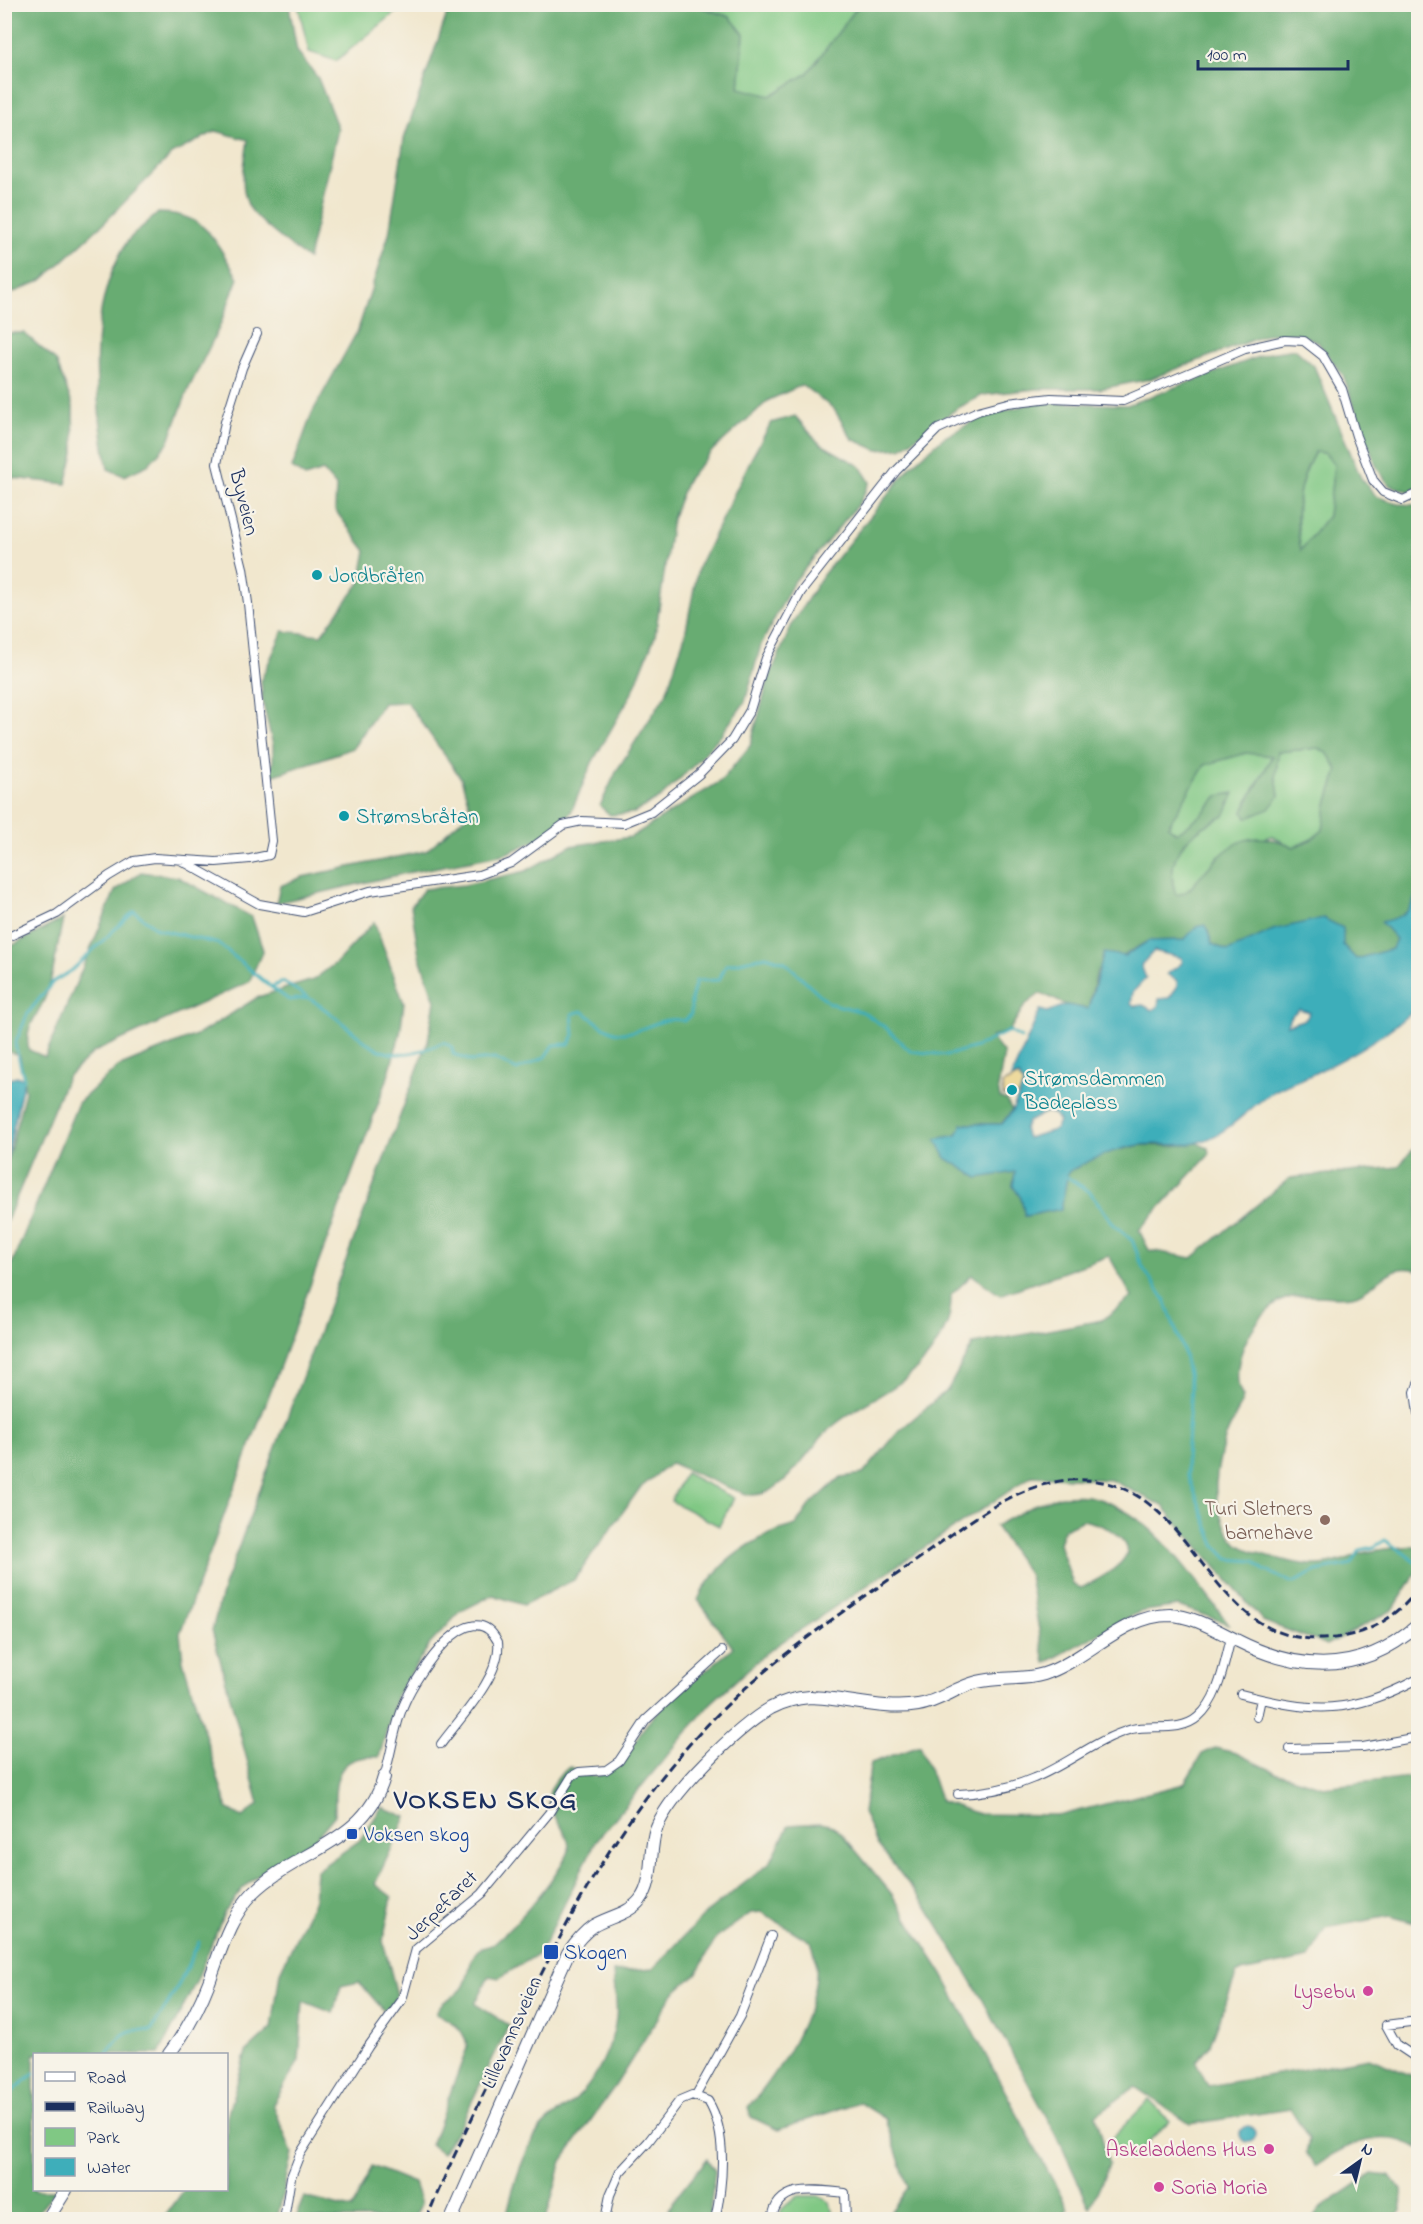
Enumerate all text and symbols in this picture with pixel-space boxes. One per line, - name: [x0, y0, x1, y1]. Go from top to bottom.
- scale bar: [1198, 33, 1348, 71]
- text: 100 m: [1207, 43, 1247, 69]
- street label: Byveien: [218, 465, 266, 539]
- place label: Jordbråten: [329, 562, 424, 592]
- marker: Jordbråten: [310, 568, 324, 582]
- place label: Strømsbråtan: [356, 803, 479, 833]
- marker: Strømsbråtan: [337, 809, 351, 823]
- place label: Strømsdammen Badeplass: [1023, 1065, 1164, 1119]
- marker: Strømsdammen Badeplass: [1005, 1083, 1019, 1097]
- place label: Turi Sletners barnehave: [1204, 1495, 1314, 1549]
- marker: Turi Sletners barnehave: [1318, 1513, 1332, 1527]
- district label: VOKSEN SKOG: [393, 1782, 578, 1821]
- place label: Voksen skog: [363, 1821, 469, 1853]
- marker: Voksen skog: [345, 1827, 359, 1841]
- street label: Jerpefaret: [399, 1864, 486, 1949]
- place label: Skogen: [564, 1939, 627, 1971]
- marker: Skogen: [542, 1943, 560, 1961]
- street label: Lillevannsveien: [475, 1972, 551, 2094]
- place label: Lysebu: [1293, 1978, 1356, 2010]
- marker: Lysebu: [1361, 1984, 1375, 1998]
- legend: [33, 2053, 228, 2191]
- text: Road: [87, 2066, 126, 2092]
- text: Railway: [87, 2096, 144, 2122]
- text: Park: [87, 2126, 120, 2152]
- north arrow: [1330, 2131, 1390, 2191]
- place label: Askeladdens Hus: [1106, 2136, 1257, 2166]
- text: N: [1356, 2137, 1379, 2163]
- marker: Askeladdens Hus: [1262, 2142, 1276, 2156]
- text: Water: [87, 2156, 131, 2182]
- place label: Soria Moria: [1171, 2174, 1268, 2204]
- marker: Soria Moria: [1152, 2180, 1166, 2194]

